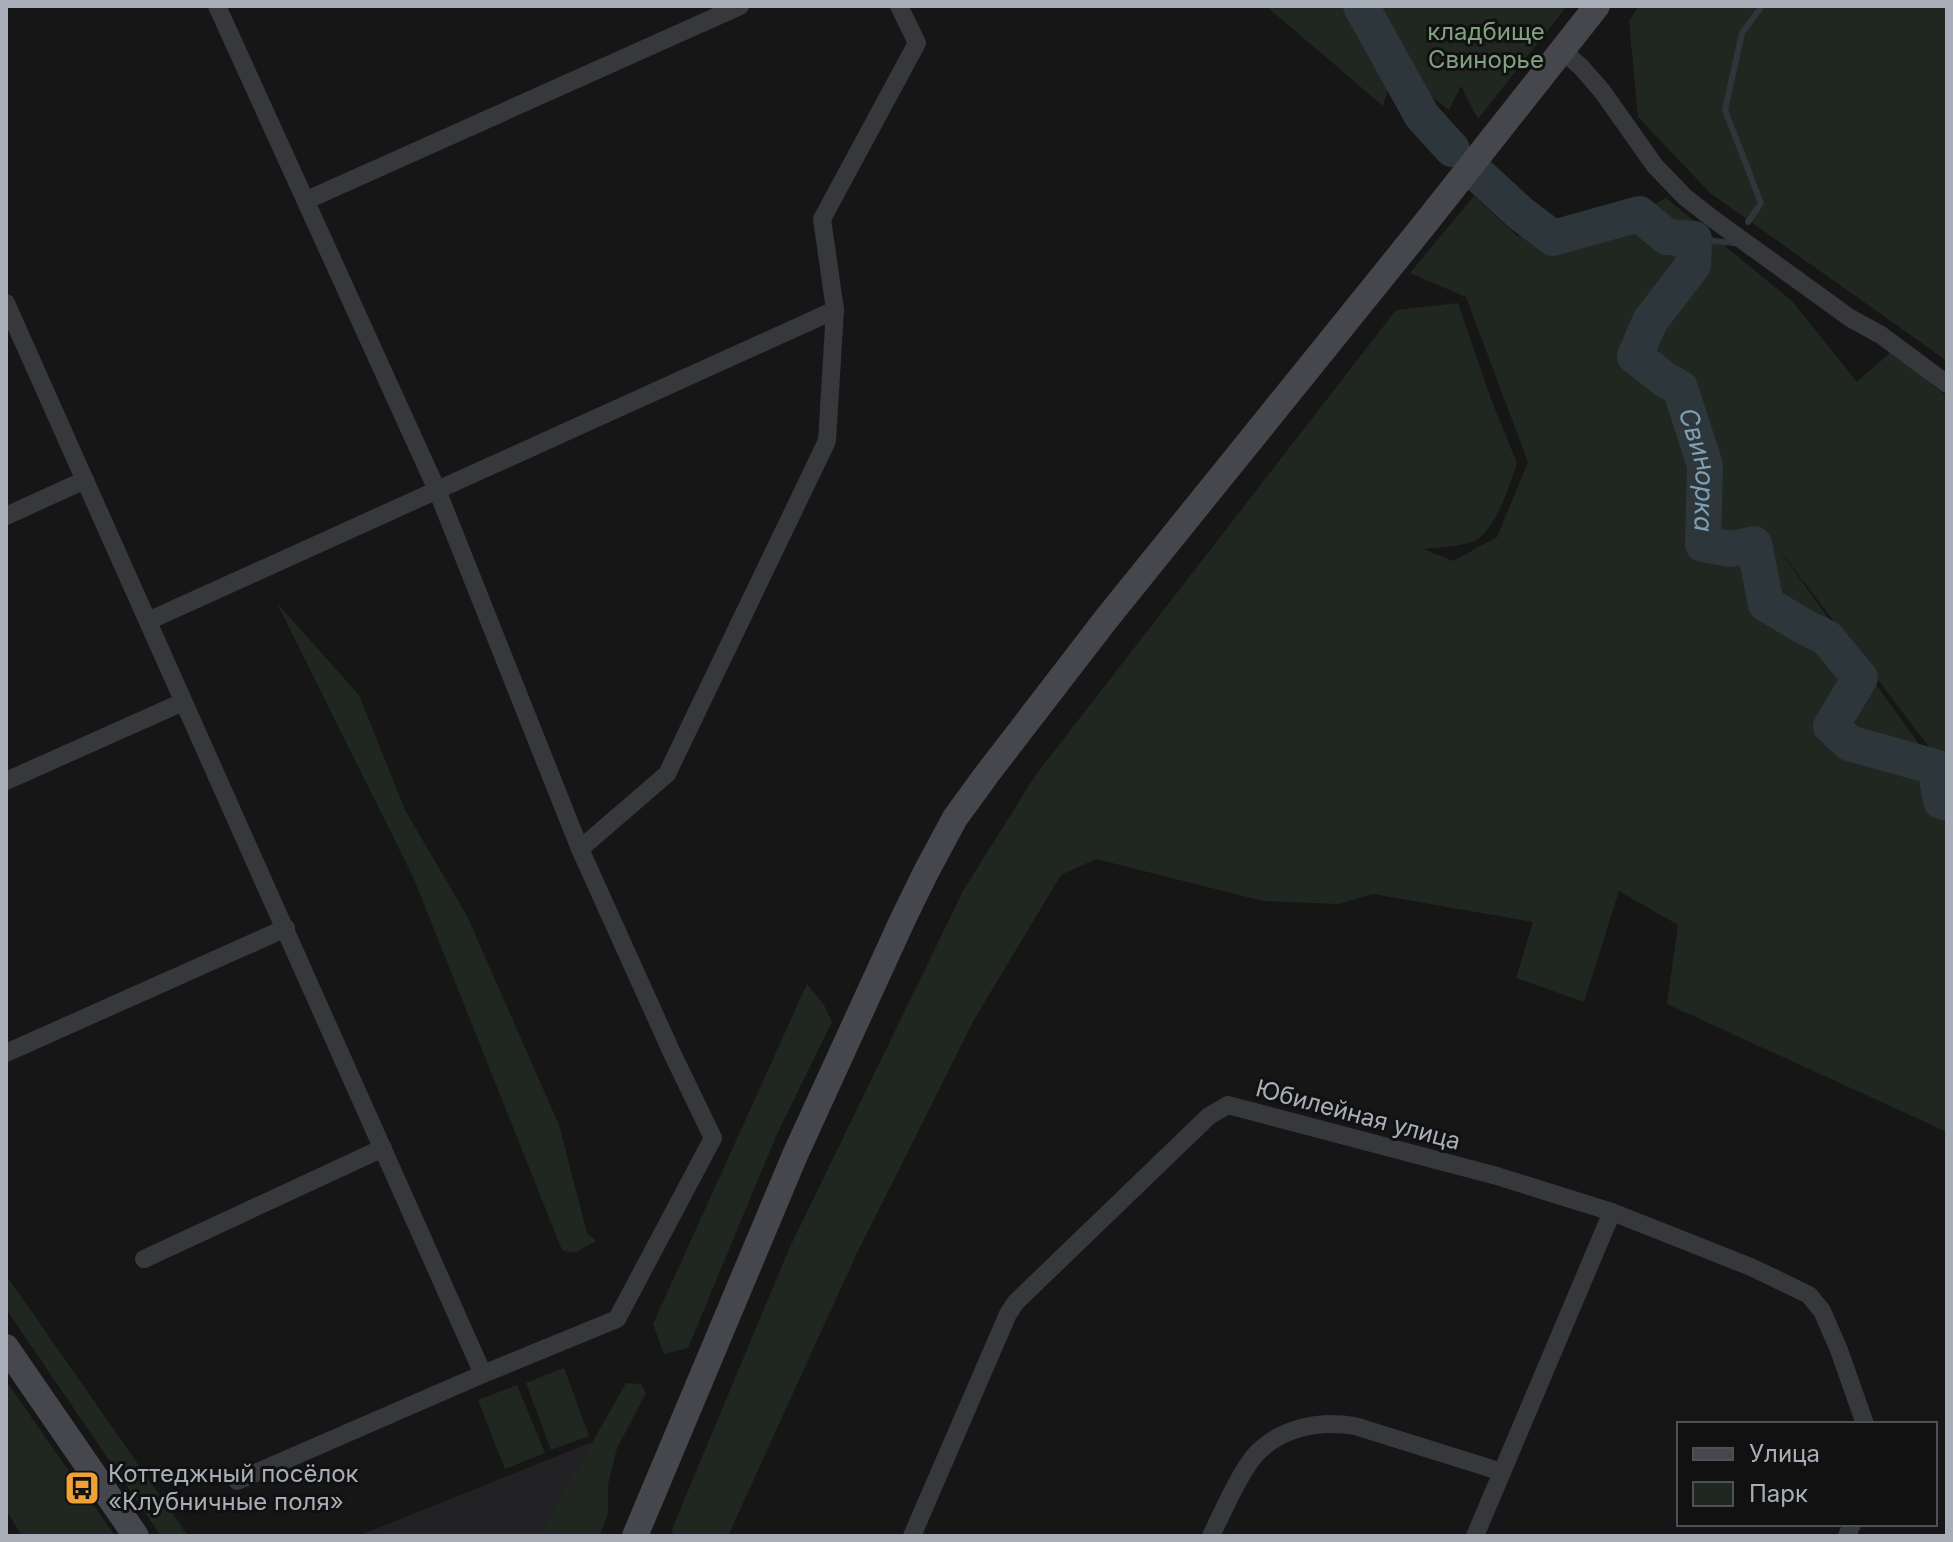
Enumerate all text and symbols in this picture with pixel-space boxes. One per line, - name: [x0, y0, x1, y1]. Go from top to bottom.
- park label: кладбище Свинорье: [1427, 17, 1545, 74]
- water label: Свинорка: [1672, 404, 1722, 532]
- street label: Юбилейная улица: [1253, 1073, 1464, 1156]
- legend: [1677, 1422, 1937, 1526]
- text: Улица: [1749, 1439, 1820, 1468]
- place label: Коттеджный посёлок «Клубничные поля»: [108, 1459, 359, 1516]
- bus stop icon: Коттеджный посёлок «Клубничные поля»: [63, 1469, 101, 1507]
- text: Парк: [1749, 1479, 1808, 1508]

